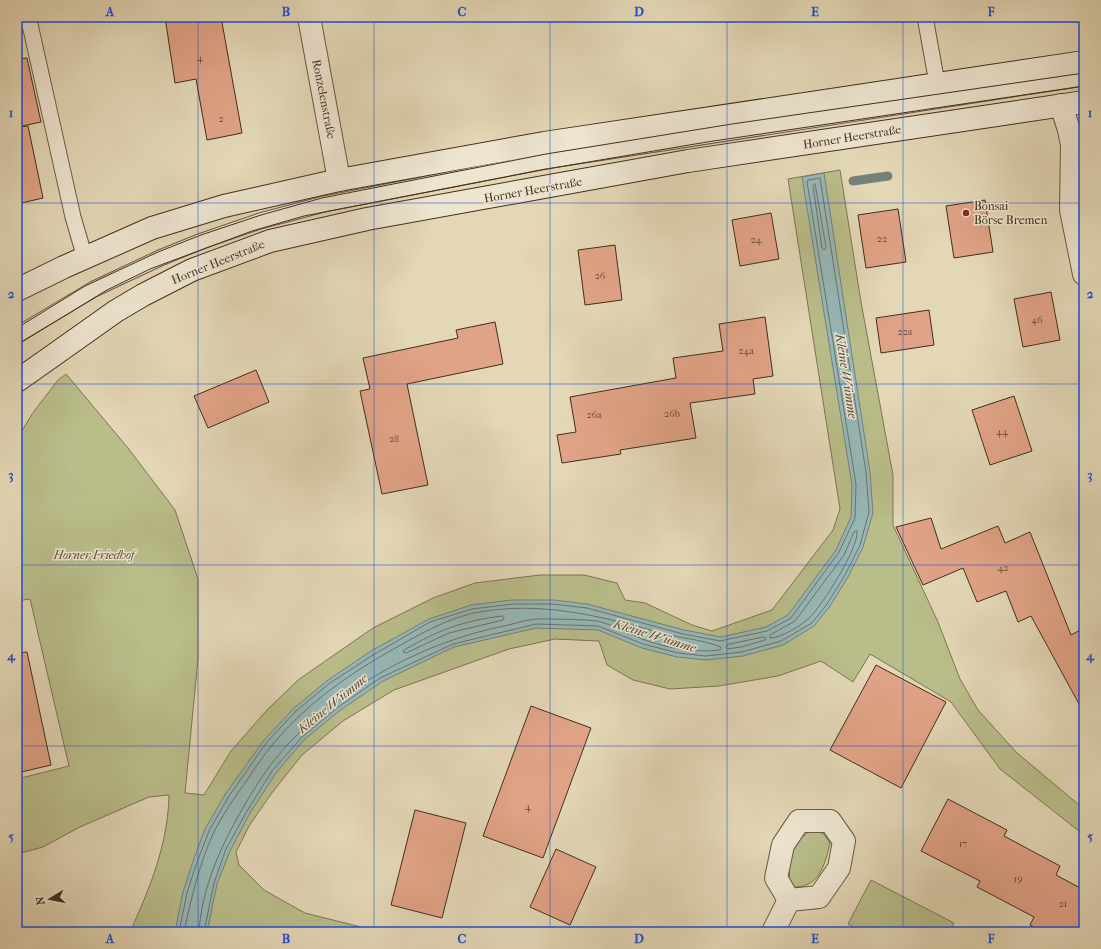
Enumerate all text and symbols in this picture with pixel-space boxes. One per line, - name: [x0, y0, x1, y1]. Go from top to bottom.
- text: A: [105, 4, 115, 19]
- text: B: [282, 4, 291, 19]
- text: C: [458, 4, 467, 19]
- text: D: [634, 4, 644, 19]
- text: E: [811, 4, 819, 19]
- text: F: [987, 4, 995, 19]
- house number: 4: [197, 52, 204, 64]
- street label: Ronzelenstraße: [309, 58, 339, 140]
- text: 1: [9, 105, 14, 120]
- text: 1: [1088, 105, 1093, 120]
- house number: 2: [218, 113, 224, 125]
- street label: Horner Heerstraße: [802, 122, 902, 152]
- street label: Horner Heerstraße: [483, 174, 583, 206]
- place label: Bonsai Börse Bremen: [974, 199, 1047, 227]
- marker: Bonsai Börse Bremen: [961, 208, 971, 218]
- house number: 22: [877, 233, 887, 245]
- house number: 24: [750, 234, 763, 246]
- street label: Horner Heerstraße: [169, 237, 267, 287]
- house number: 26: [595, 270, 606, 282]
- text: 2: [8, 286, 15, 301]
- text: 2: [1087, 286, 1094, 301]
- house number: 46: [1031, 314, 1043, 326]
- house number: 22a: [898, 326, 913, 338]
- water label: Kleine Wümme: [832, 332, 861, 420]
- house number: 24a: [738, 345, 754, 357]
- house number: 26b: [664, 408, 680, 420]
- house number: 26a: [586, 409, 602, 421]
- house number: 44: [996, 426, 1009, 438]
- house number: 28: [389, 433, 399, 445]
- text: 3: [8, 467, 14, 483]
- text: 3: [1087, 467, 1093, 483]
- park label: Horner Friedhof: [53, 548, 137, 562]
- house number: 42: [997, 562, 1009, 574]
- water label: Kleine Wümme: [611, 616, 699, 655]
- text: 4: [6, 648, 16, 664]
- text: 4: [1085, 648, 1095, 664]
- water label: Kleine Wümme: [294, 670, 371, 737]
- house number: 4: [525, 801, 532, 813]
- text: 5: [8, 829, 14, 844]
- text: 5: [1087, 829, 1093, 844]
- house number: 17: [959, 838, 967, 850]
- house number: 19: [1014, 873, 1022, 885]
- north arrow: [30, 879, 70, 919]
- text: N: [33, 895, 48, 906]
- house number: 21: [1059, 898, 1067, 910]
- text: A: [105, 931, 115, 946]
- text: B: [282, 931, 291, 946]
- text: C: [458, 931, 467, 946]
- text: D: [634, 931, 644, 946]
- text: E: [811, 931, 819, 946]
- text: F: [987, 931, 995, 946]

